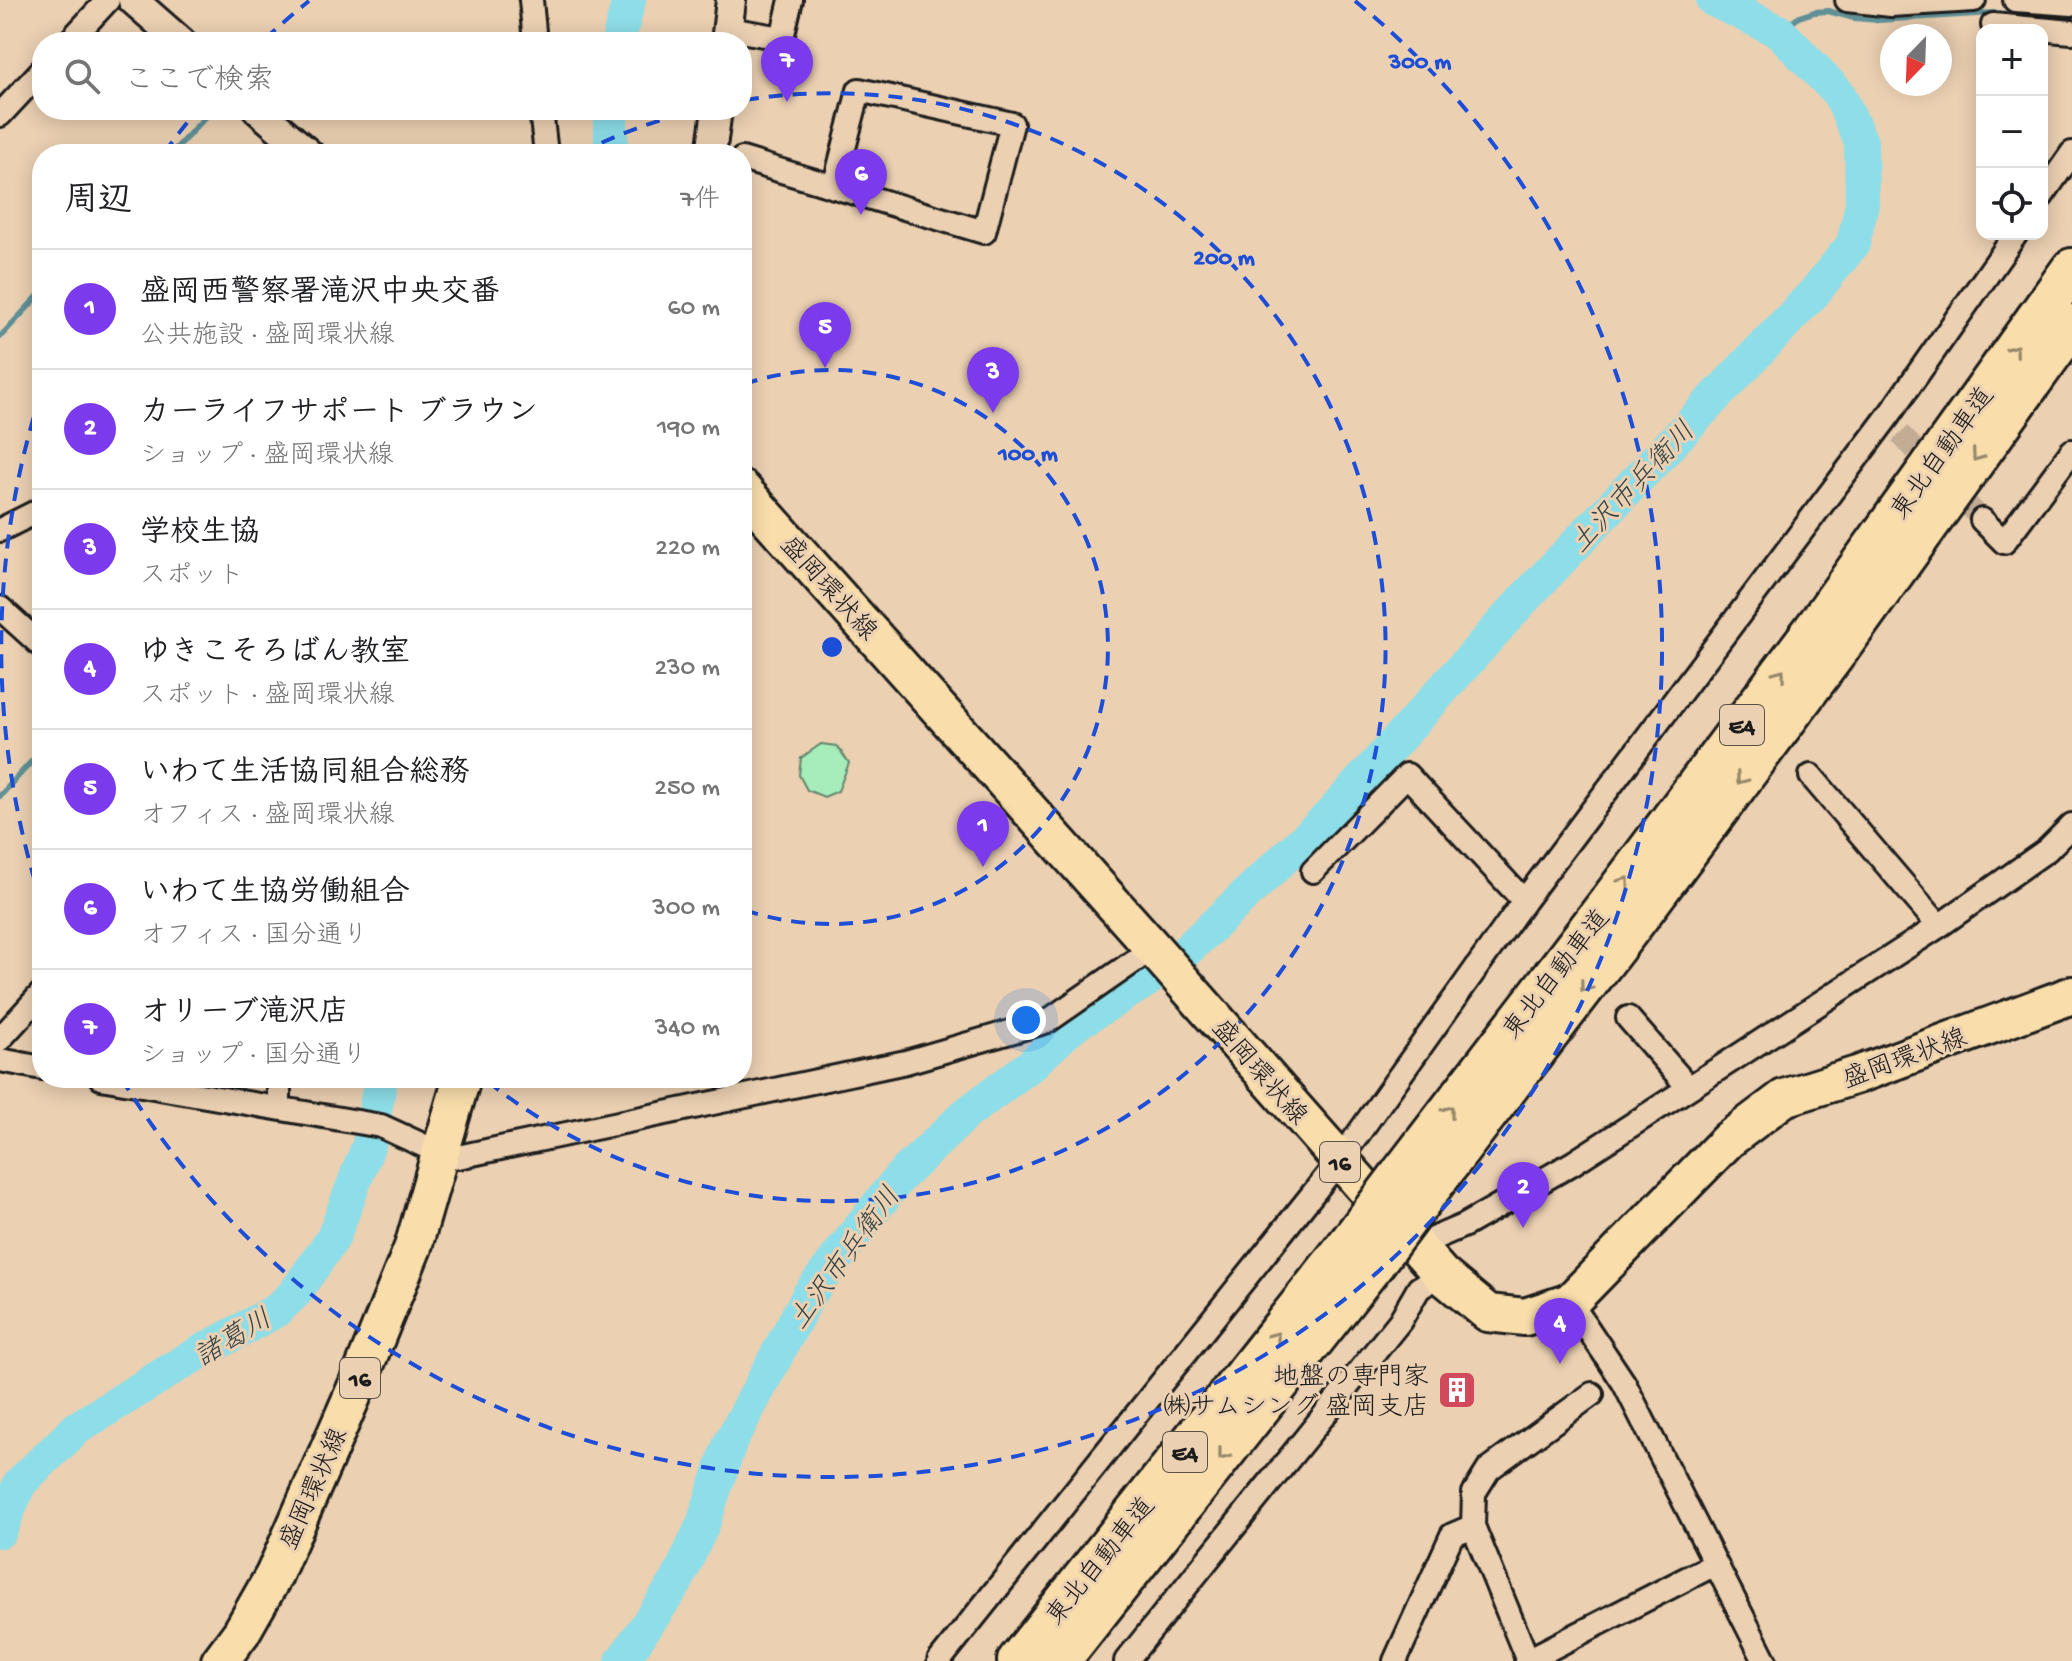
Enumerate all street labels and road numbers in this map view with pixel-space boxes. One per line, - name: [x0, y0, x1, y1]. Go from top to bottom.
- street label: 東北自動車道: [1885, 381, 2003, 527]
- street label: 盛岡環状線: [772, 530, 883, 649]
- road number: E4: [1720, 705, 1764, 745]
- street label: 東北自動車道: [1497, 904, 1619, 1047]
- street label: 盛岡環状線: [1203, 1013, 1313, 1133]
- street label: 盛岡環状線: [1838, 1023, 1972, 1098]
- road number: 16: [1320, 1142, 1360, 1182]
- road number: 16: [340, 1358, 380, 1398]
- street label: 盛岡環状線: [274, 1423, 357, 1556]
- road number: E4: [1163, 1432, 1207, 1472]
- street label: 東北自動車道: [1040, 1491, 1164, 1633]

